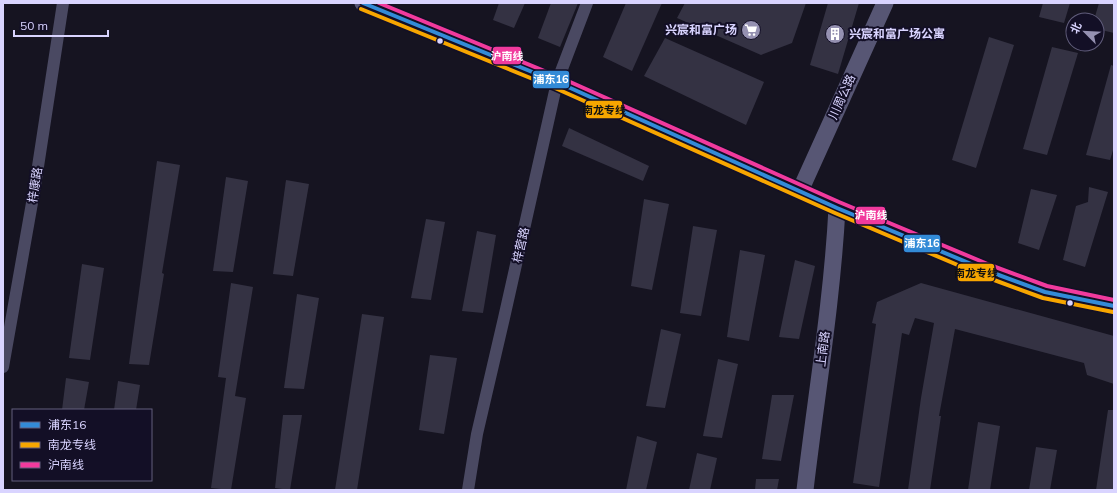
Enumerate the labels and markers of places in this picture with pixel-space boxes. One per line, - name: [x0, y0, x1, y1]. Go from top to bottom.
- supermarket icon: 兴宸和富广场: [740, 19, 762, 41]
- place label: 兴宸和富广场: [665, 22, 737, 37]
- building icon: 兴宸和富广场公寓: [824, 23, 846, 45]
- place label: 兴宸和富广场公寓: [849, 26, 945, 41]
- unlabelled marker: [435, 36, 445, 46]
- unlabelled marker: [1065, 298, 1075, 308]

